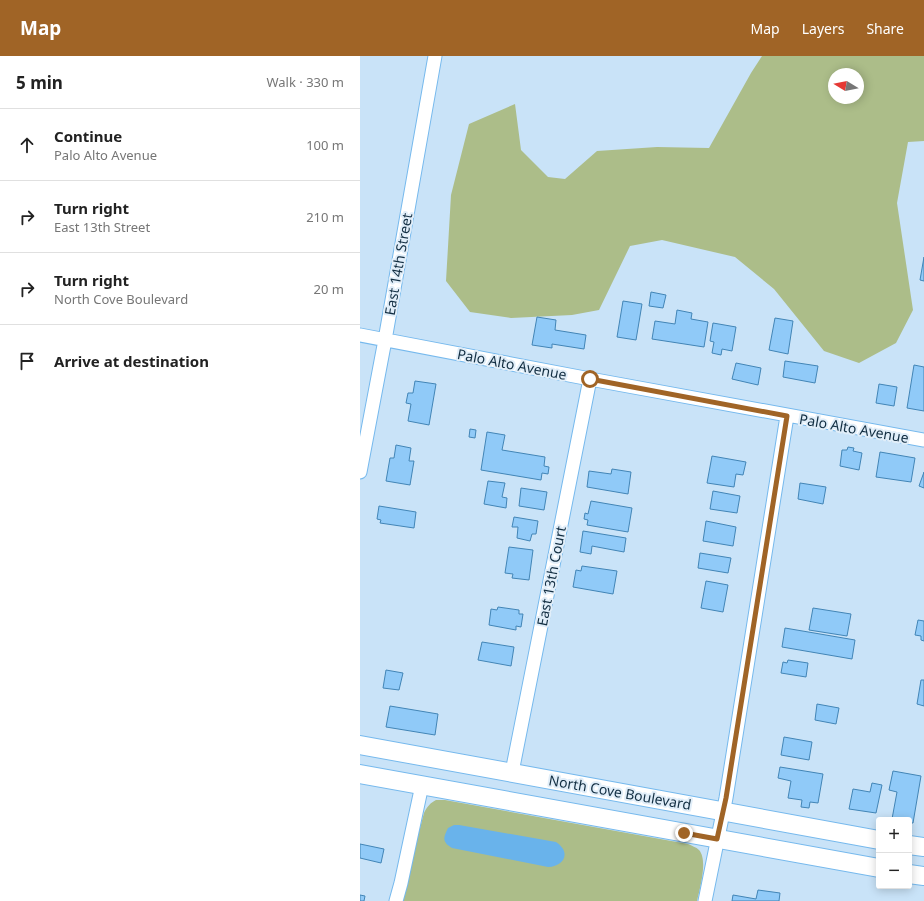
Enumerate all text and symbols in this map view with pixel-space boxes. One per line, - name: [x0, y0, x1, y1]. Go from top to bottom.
- text: Map: [20, 15, 61, 41]
- text: Map: [751, 19, 780, 38]
- text: Layers: [802, 19, 844, 38]
- text: Share: [866, 19, 904, 38]
- north arrow: [828, 68, 864, 104]
- text: 5 min: [16, 71, 63, 94]
- text: Walk · 330 m: [266, 73, 344, 91]
- text: Continue: [54, 126, 122, 146]
- icon: ahead: [16, 134, 38, 156]
- text: 100 m: [306, 136, 344, 154]
- text: Palo Alto Avenue: [54, 146, 157, 164]
- text: Turn right: [54, 198, 129, 218]
- icon: right: [16, 206, 38, 228]
- text: 210 m: [306, 208, 344, 226]
- street label: East 14th Street: [380, 211, 416, 317]
- text: East 13th Street: [54, 218, 150, 236]
- text: Turn right: [54, 270, 129, 290]
- icon: right: [16, 278, 38, 300]
- text: 20 m: [314, 280, 344, 298]
- text: North Cove Boulevard: [54, 290, 188, 308]
- street label: Palo Alto Avenue: [456, 344, 568, 384]
- icon: arrive: [16, 350, 38, 372]
- text: Arrive at destination: [54, 351, 209, 371]
- route start: [581, 370, 599, 388]
- street label: Palo Alto Avenue: [798, 409, 910, 447]
- street label: East 13th Court: [532, 525, 570, 627]
- street label: North Cove Boulevard: [547, 770, 693, 814]
- map controls: [876, 817, 912, 889]
- button: +: [876, 817, 912, 853]
- route end: [675, 824, 693, 842]
- button: −: [876, 853, 912, 889]

